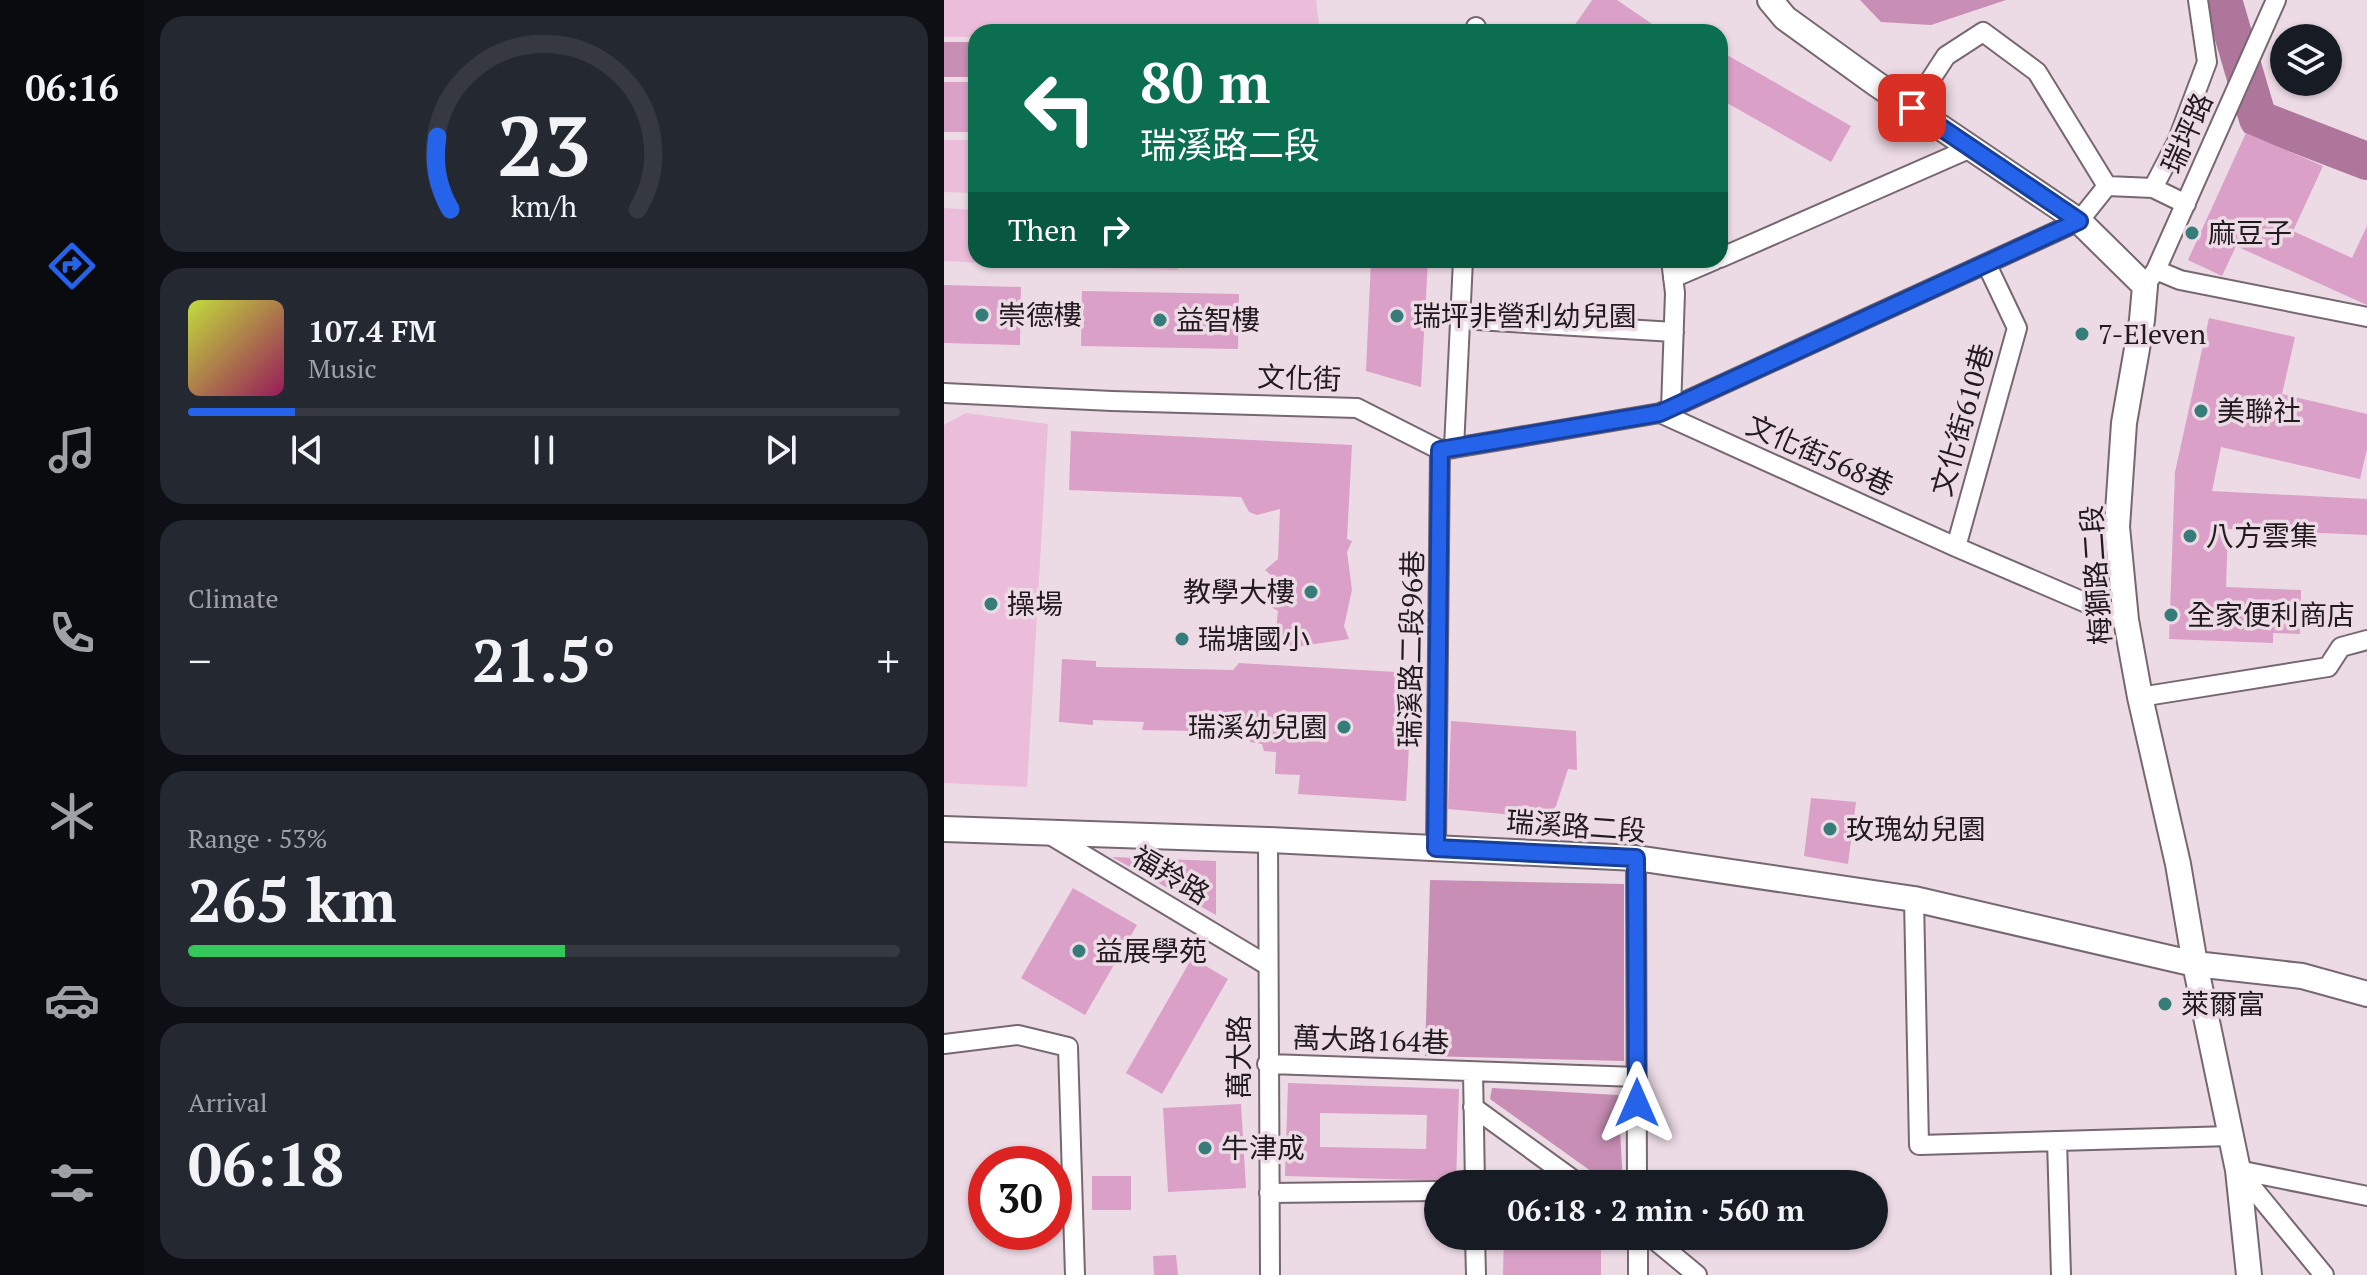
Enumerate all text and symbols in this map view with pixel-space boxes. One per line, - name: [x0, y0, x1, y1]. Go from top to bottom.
- map controls: [2270, 24, 2342, 96]
- button: layers: [2270, 24, 2342, 96]
- text: 80 m: [1140, 45, 1270, 119]
- icon: left: [1008, 56, 1112, 160]
- text: 06:16: [25, 64, 119, 111]
- pin: [1878, 74, 1946, 142]
- icon: arrive: [1890, 86, 1934, 130]
- street label: 瑞坪路: [2153, 87, 2221, 179]
- text: 23: [497, 89, 591, 199]
- text: 瑞溪路二段: [1140, 121, 1320, 168]
- text: km/h: [511, 187, 577, 225]
- icon: right: [1093, 208, 1137, 252]
- text: Then: [1008, 210, 1077, 250]
- place label: 麻豆子: [2208, 214, 2292, 251]
- marker: 麻豆子: [2183, 224, 2201, 242]
- icon: directions: [44, 238, 100, 294]
- place label: 崇德樓: [998, 296, 1082, 333]
- place label: 瑞坪非營利幼兒園: [1413, 297, 1637, 334]
- place label: 益智樓: [1176, 301, 1260, 338]
- marker: 崇德樓: [973, 306, 991, 324]
- marker: 瑞坪非營利幼兒園: [1388, 307, 1406, 325]
- text: 107.4 FM: [308, 311, 436, 351]
- marker: 益智樓: [1151, 311, 1169, 329]
- place label: 7-Eleven: [2098, 315, 2206, 352]
- marker: 7-Eleven: [2073, 325, 2091, 343]
- street label: 文化街610巷: [1922, 339, 2001, 500]
- text: Music: [308, 351, 377, 385]
- street label: 文化街: [1256, 358, 1342, 397]
- place label: 美聯社: [2217, 392, 2301, 429]
- marker: 美聯社: [2192, 402, 2210, 420]
- street label: 文化街568巷: [1741, 406, 1899, 503]
- icon: music: [44, 422, 100, 478]
- icon: previous: [285, 428, 329, 472]
- icon: pause: [522, 428, 566, 472]
- icon: next: [759, 428, 803, 472]
- street label: 梅獅路二段: [2072, 504, 2119, 646]
- place label: 八方雲集: [2206, 517, 2318, 554]
- marker: 八方雲集: [2181, 527, 2199, 545]
- street label: 瑞溪路二段96巷: [1390, 550, 1431, 748]
- place label: 教學大樓: [1183, 573, 1295, 610]
- text: Climate: [188, 581, 279, 615]
- marker: 教學大樓: [1302, 583, 1320, 601]
- place label: 操場: [1007, 585, 1063, 622]
- marker: 操場: [982, 595, 1000, 613]
- place label: 全家便利商店: [2187, 596, 2355, 633]
- icon: phone: [44, 605, 100, 661]
- marker: 全家便利商店: [2162, 606, 2180, 624]
- text: 21.5°: [472, 620, 616, 699]
- place label: 瑞塘國小: [1198, 620, 1310, 657]
- marker: 瑞塘國小: [1173, 630, 1191, 648]
- text: −: [188, 631, 211, 690]
- text: +: [877, 631, 900, 690]
- place label: 瑞溪幼兒園: [1188, 708, 1328, 745]
- marker: 瑞溪幼兒園: [1335, 718, 1353, 736]
- icon: climate: [44, 788, 100, 844]
- street label: 瑞溪路二段: [1505, 802, 1647, 849]
- place label: 玫瑰幼兒園: [1846, 810, 1986, 847]
- marker: 玫瑰幼兒園: [1821, 820, 1839, 838]
- text: Range · 53%: [188, 821, 327, 855]
- street label: 福羚路: [1126, 837, 1217, 912]
- text: 265 km: [188, 860, 396, 939]
- place label: 益展學苑: [1095, 932, 1207, 969]
- marker: 益展學苑: [1070, 942, 1088, 960]
- icon: car: [44, 972, 100, 1028]
- place label: 萊爾富: [2181, 985, 2265, 1022]
- marker: 萊爾富: [2156, 995, 2174, 1013]
- street label: 萬大路: [1220, 1015, 1257, 1099]
- street label: 萬大路164巷: [1292, 1018, 1450, 1061]
- position arrow: [1595, 1061, 1679, 1145]
- text: Arrival: [188, 1085, 268, 1119]
- text: 06:18: [188, 1124, 344, 1203]
- place label: 牛津成: [1221, 1129, 1305, 1166]
- marker: 牛津成: [1196, 1139, 1214, 1157]
- speed limit sign: 30: [968, 1146, 1072, 1250]
- icon: filters: [44, 1155, 100, 1211]
- text: 06:18 · 2 min · 560 m: [1508, 1190, 1804, 1230]

